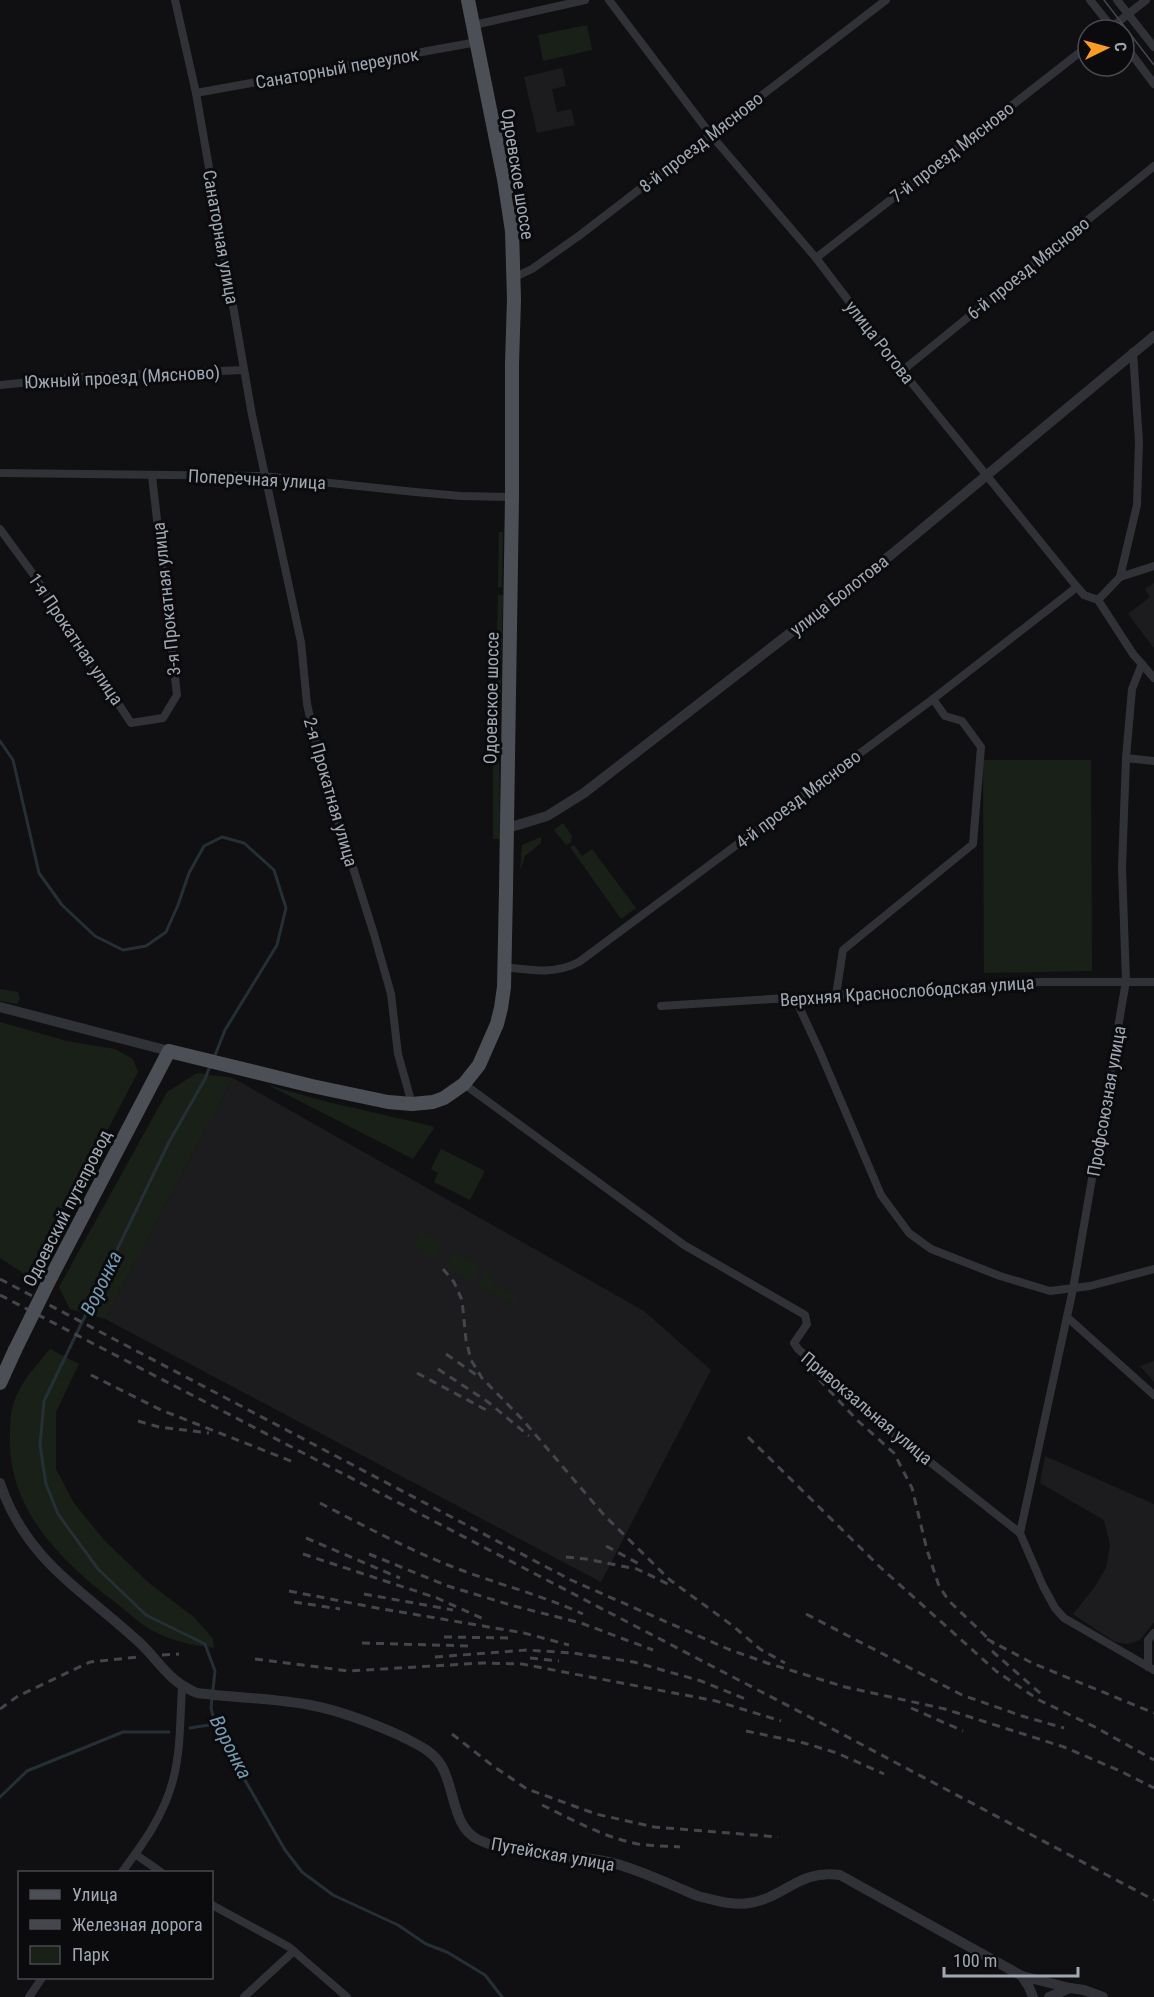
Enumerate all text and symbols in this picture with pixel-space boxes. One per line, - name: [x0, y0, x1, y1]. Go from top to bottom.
- north arrow: [1076, 18, 1136, 78]
- text: С: [1111, 41, 1130, 52]
- street label: Санаторный переулок: [254, 43, 420, 93]
- street label: 8-й проезд Мясново: [635, 87, 767, 197]
- street label: 7-й проезд Мясново: [886, 97, 1018, 207]
- street label: Одоевское шоссе: [497, 107, 539, 241]
- street label: Санаторная улица: [199, 168, 243, 306]
- street label: 6-й проезд Мясново: [963, 212, 1093, 324]
- street label: улица Рогова: [841, 296, 919, 388]
- street label: Южный проезд (Мясново): [24, 361, 220, 394]
- street label: Поперечная улица: [188, 465, 326, 493]
- street label: 3-я Прокатная улица: [147, 521, 185, 677]
- street label: улица Болотова: [786, 550, 892, 640]
- street label: 1-я Прокатная улица: [24, 569, 128, 709]
- street label: Одоевское шоссе: [479, 632, 503, 764]
- street label: 2-я Прокатная улица: [300, 715, 362, 869]
- street label: 4-й проезд Мясново: [731, 745, 865, 853]
- street label: Верхняя Краснослободская улица: [779, 972, 1035, 1010]
- street label: Профсоюзная улица: [1082, 1024, 1130, 1178]
- street label: Одоевский путепровод: [18, 1126, 116, 1290]
- water label: Воронка: [75, 1247, 127, 1319]
- street label: Привокзальная улица: [797, 1347, 937, 1469]
- water label: Воронка: [205, 1711, 257, 1783]
- street label: Путейская улица: [490, 1833, 616, 1875]
- legend: [18, 1871, 213, 1979]
- text: Улица: [72, 1884, 118, 1905]
- text: Железная дорога: [72, 1914, 203, 1935]
- scale bar: [944, 1940, 1078, 1978]
- text: Парк: [72, 1944, 110, 1965]
- text: 100 m: [953, 1950, 997, 1971]

